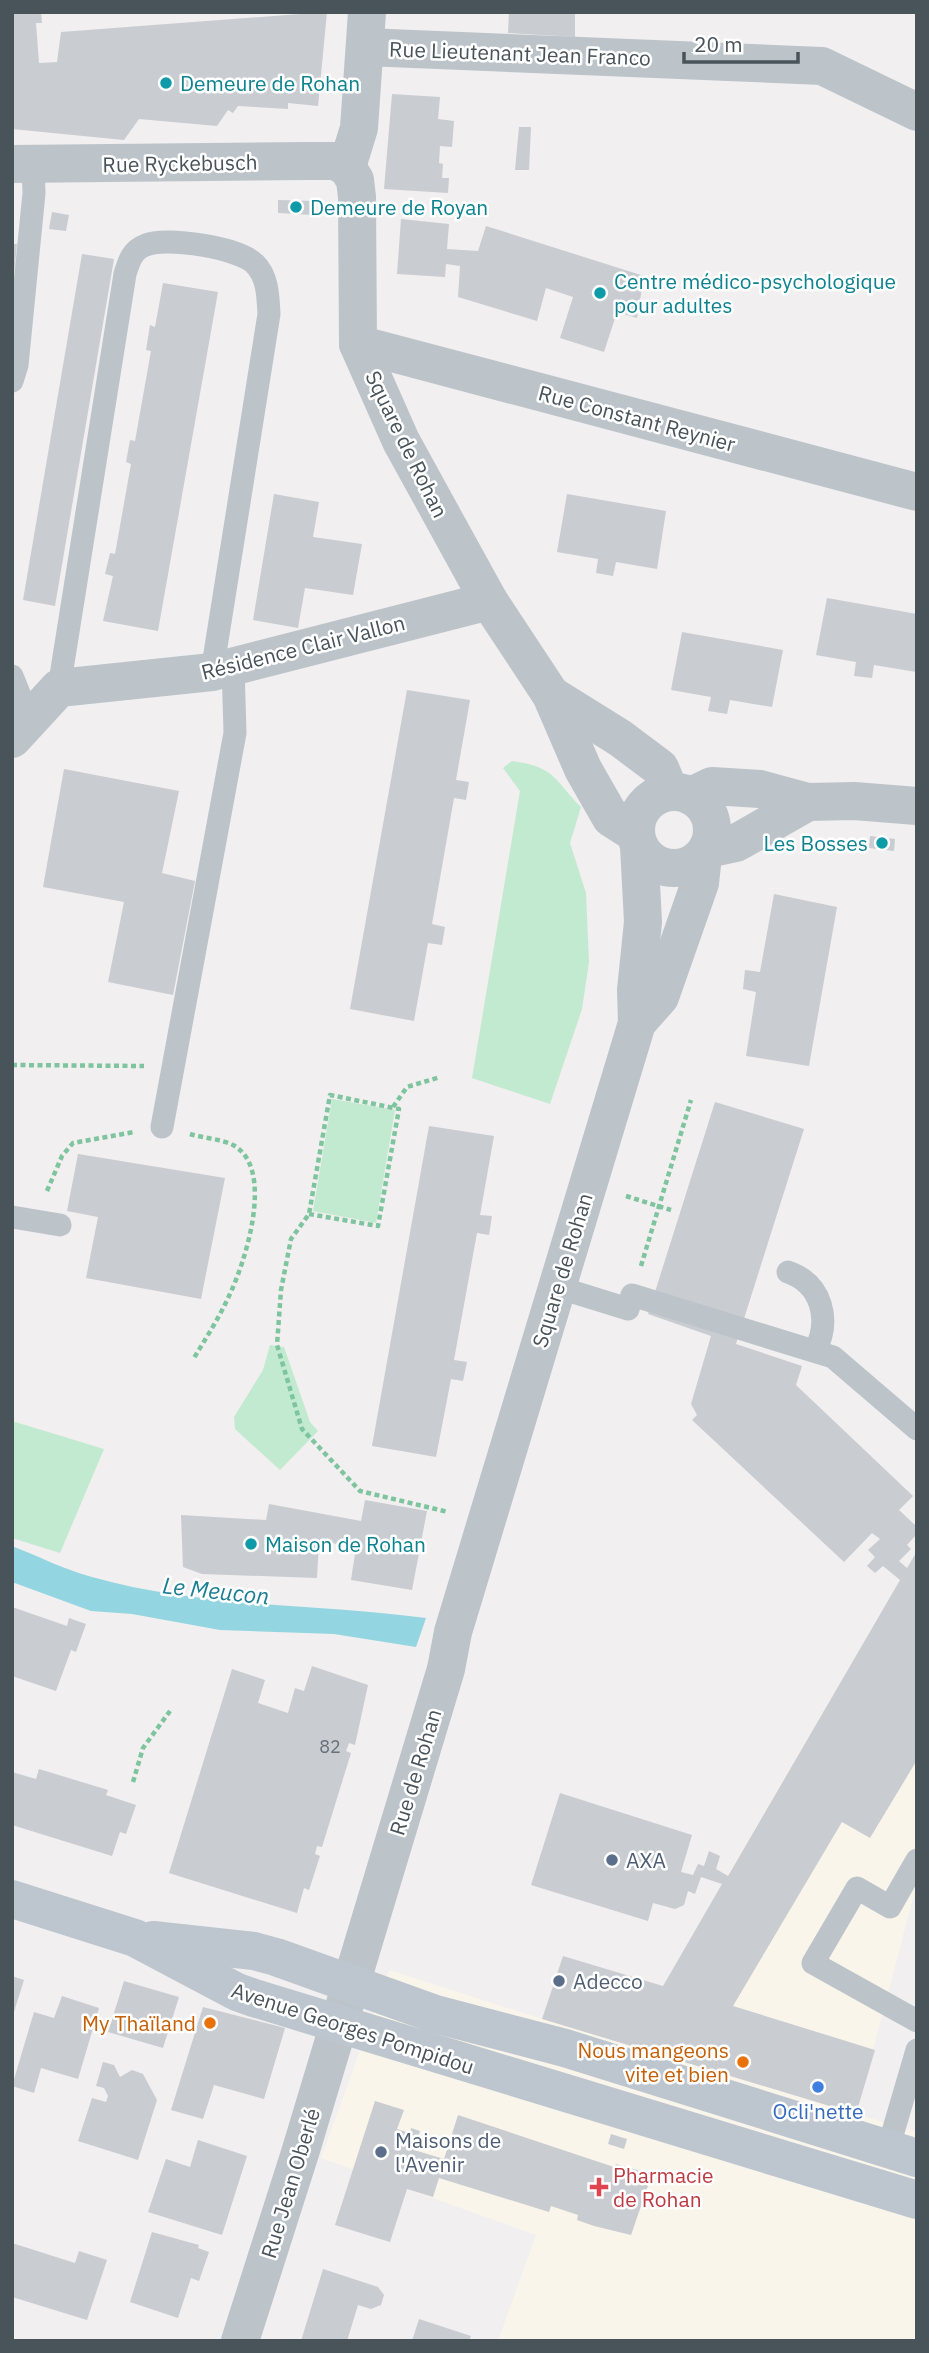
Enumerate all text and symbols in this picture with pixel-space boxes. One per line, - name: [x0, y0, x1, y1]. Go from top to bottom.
- scale bar: [684, 21, 798, 65]
- text: 20 m: [694, 30, 743, 58]
- street label: Rue Lieutenant Jean Franco: [389, 34, 651, 72]
- place label: Demeure de Rohan: [180, 69, 360, 97]
- marker: Demeure de Rohan: [158, 75, 174, 91]
- street label: Rue Ryckebusch: [102, 148, 258, 178]
- place label: Demeure de Royan: [310, 193, 488, 221]
- marker: Demeure de Royan: [288, 199, 304, 215]
- place label: Centre médico-psychologique pour adultes: [614, 267, 896, 319]
- marker: Centre médico-psychologique pour adultes: [592, 285, 608, 301]
- street label: Square de Rohan: [359, 366, 455, 522]
- street label: Rue Constant Reynier: [535, 378, 739, 458]
- street label: Résidence Clair Vallon: [198, 608, 408, 686]
- place label: Les Bosses: [763, 829, 868, 857]
- marker: Les Bosses: [874, 835, 890, 851]
- street label: Square de Rohan: [525, 1189, 599, 1351]
- place label: Maison de Rohan: [265, 1530, 426, 1558]
- marker: Maison de Rohan: [243, 1536, 259, 1552]
- water label: Le Meucon: [161, 1569, 271, 1611]
- street label: Rue de Rohan: [383, 1706, 447, 1838]
- house number: 82: [319, 1735, 341, 1758]
- place label: AXA: [626, 1846, 666, 1874]
- marker: AXA: [604, 1852, 620, 1868]
- place label: Adecco: [573, 1967, 643, 1995]
- marker: Adecco: [551, 1973, 567, 1989]
- street label: Avenue Georges Pompidou: [228, 1976, 478, 2080]
- place label: My Thaïland: [82, 2009, 196, 2037]
- marker: My Thaïland: [202, 2015, 218, 2031]
- place label: Nous mangeons vite et bien: [577, 2036, 729, 2088]
- marker: Nous mangeons vite et bien: [735, 2054, 751, 2070]
- marker: Ocli'nette: [810, 2079, 826, 2095]
- place label: Ocli'nette: [773, 2097, 863, 2125]
- street label: Rue Jean Oberlé: [254, 2104, 326, 2262]
- place label: Maisons de l'Avenir: [395, 2126, 501, 2178]
- marker: Maisons de l'Avenir: [373, 2144, 389, 2160]
- place label: Pharmacie de Rohan: [613, 2161, 713, 2213]
- marker: Pharmacie de Rohan: [591, 2179, 607, 2195]

